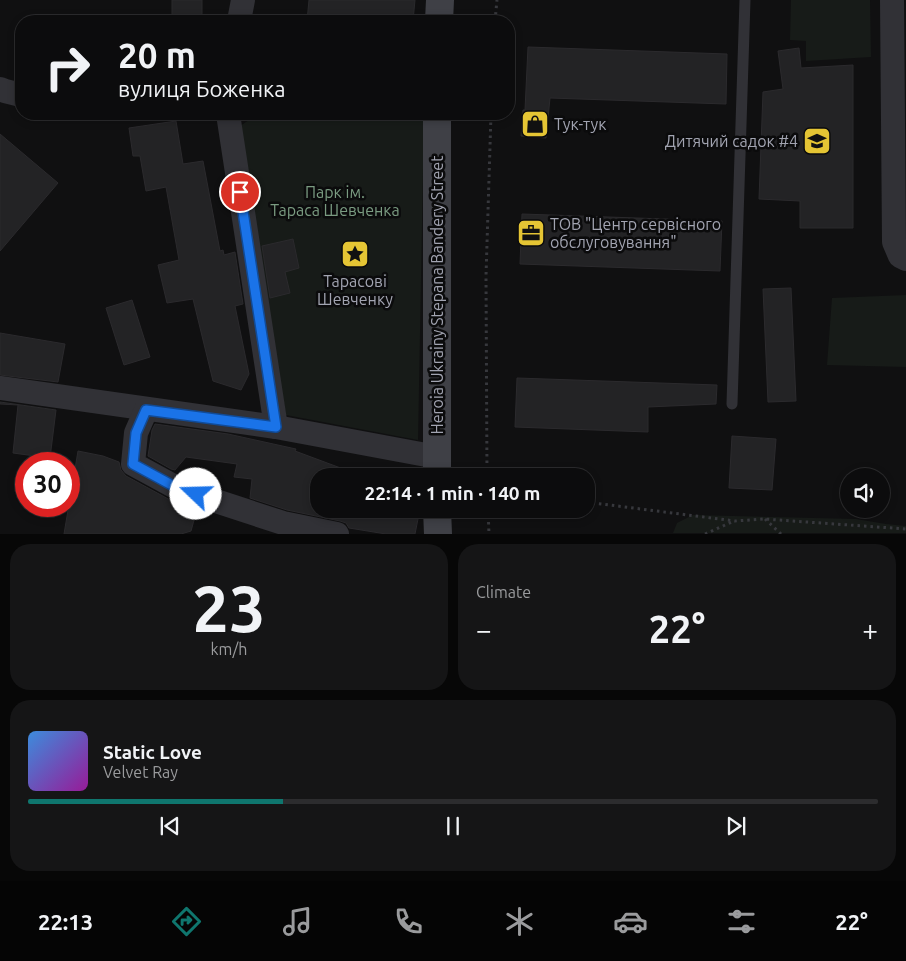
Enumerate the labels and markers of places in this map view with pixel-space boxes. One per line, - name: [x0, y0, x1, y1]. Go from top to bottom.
- shop icon: Тук-тук: [520, 109, 550, 139]
- place label: Тук-тук: [554, 115, 606, 133]
- school or university icon: Дитячий садок #4: [802, 126, 832, 156]
- place label: Дитячий садок #4: [665, 132, 798, 150]
- pin: [219, 171, 261, 213]
- place label: ТОВ "Центр сервісного обслуговування": [550, 215, 721, 251]
- office icon: ТОВ "Центр сервісного обслуговування": [516, 218, 546, 248]
- place icon: Тарасові Шевченку: [340, 239, 370, 269]
- place label: Тарасові Шевченку: [317, 272, 393, 308]

